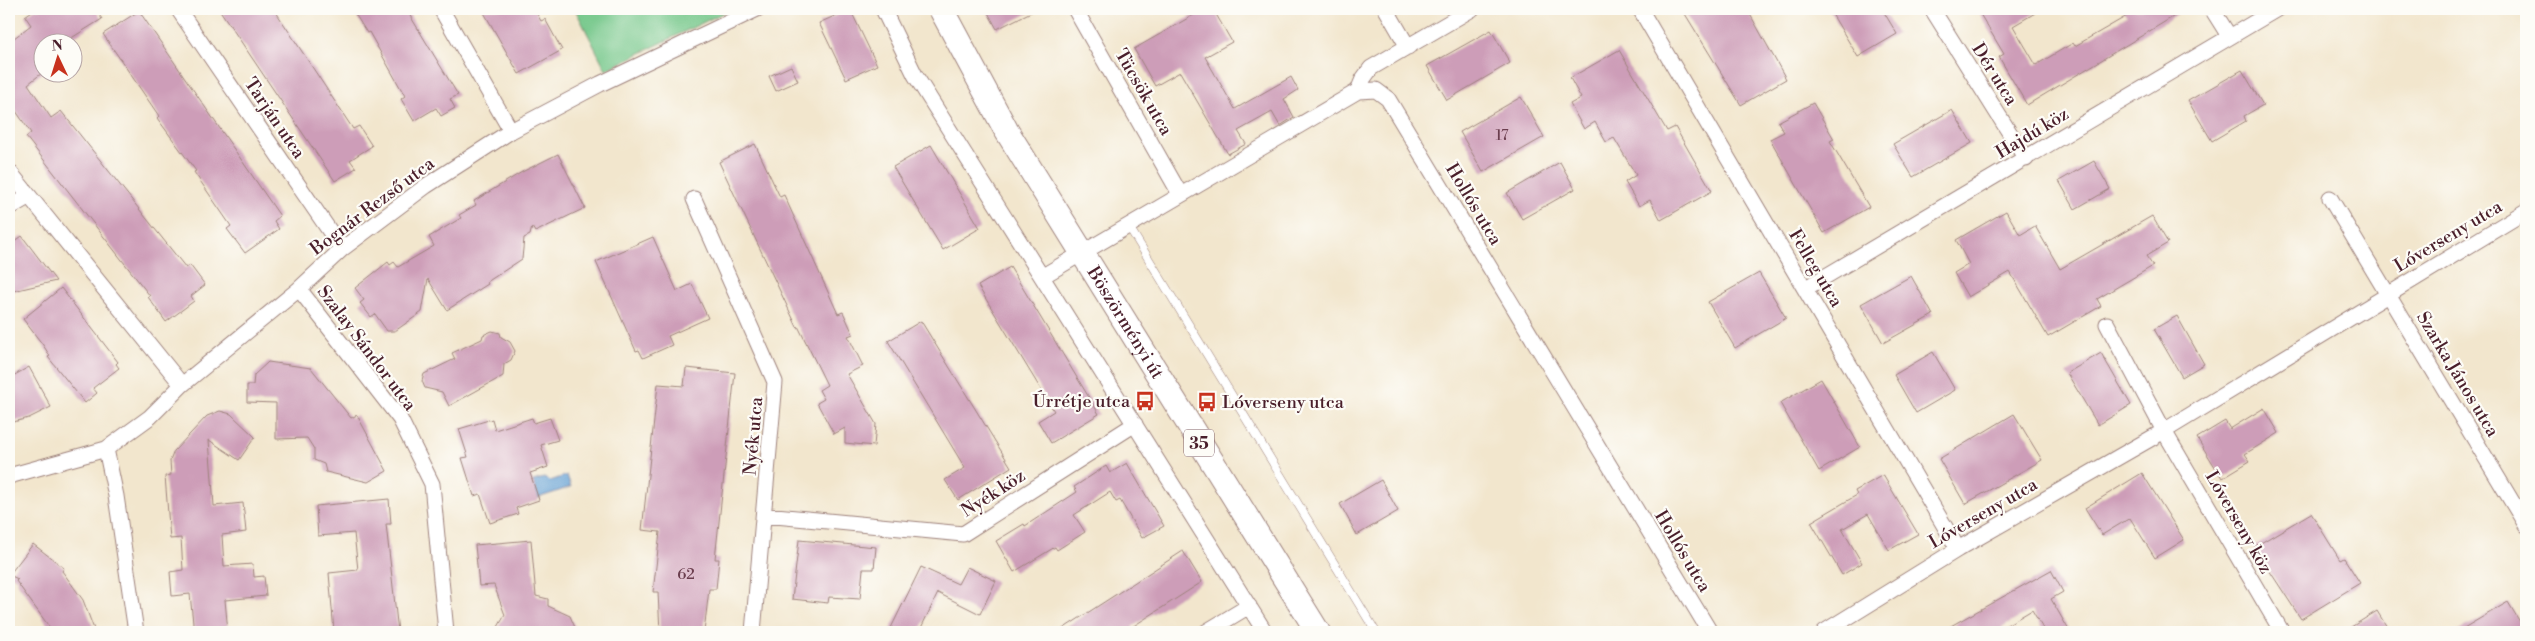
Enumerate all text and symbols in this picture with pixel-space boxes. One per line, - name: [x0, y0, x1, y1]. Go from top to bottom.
- north arrow: [32, 32, 82, 82]
- text: N: [51, 37, 63, 55]
- street label: Dér utca: [1966, 39, 2023, 110]
- street label: Tücsök utca: [1110, 45, 1178, 140]
- street label: Tarján utca: [239, 73, 311, 164]
- street label: Hajdú köz: [1991, 103, 2073, 164]
- house number: 17: [1495, 126, 1509, 145]
- street label: Bognár Rezső utca: [305, 152, 440, 261]
- street label: Hollós utca: [1440, 159, 1507, 250]
- street label: Lóverseny utca: [2390, 195, 2507, 278]
- street label: Felleg utca: [1783, 225, 1848, 312]
- street label: Böszörményi út: [1081, 261, 1169, 384]
- street label: Szalay Sándor utca: [312, 281, 422, 416]
- street label: Szarka János utca: [2411, 307, 2505, 442]
- place label: Úrrétje utca: [1033, 390, 1131, 413]
- bus stop icon: Úrrétje utca: [1134, 390, 1156, 412]
- bus stop icon: Lóverseny utca: [1196, 391, 1218, 413]
- place label: Lóverseny utca: [1222, 391, 1345, 414]
- street label: Nyék utca: [739, 395, 768, 476]
- road number: 35: [1184, 429, 1214, 456]
- street label: Nyék köz: [957, 464, 1030, 523]
- street label: Lóverseny köz: [2200, 467, 2277, 578]
- street label: Lóverseny utca: [1925, 473, 2043, 554]
- street label: Hollós utca: [1649, 506, 1716, 597]
- house number: 62: [677, 565, 695, 584]

